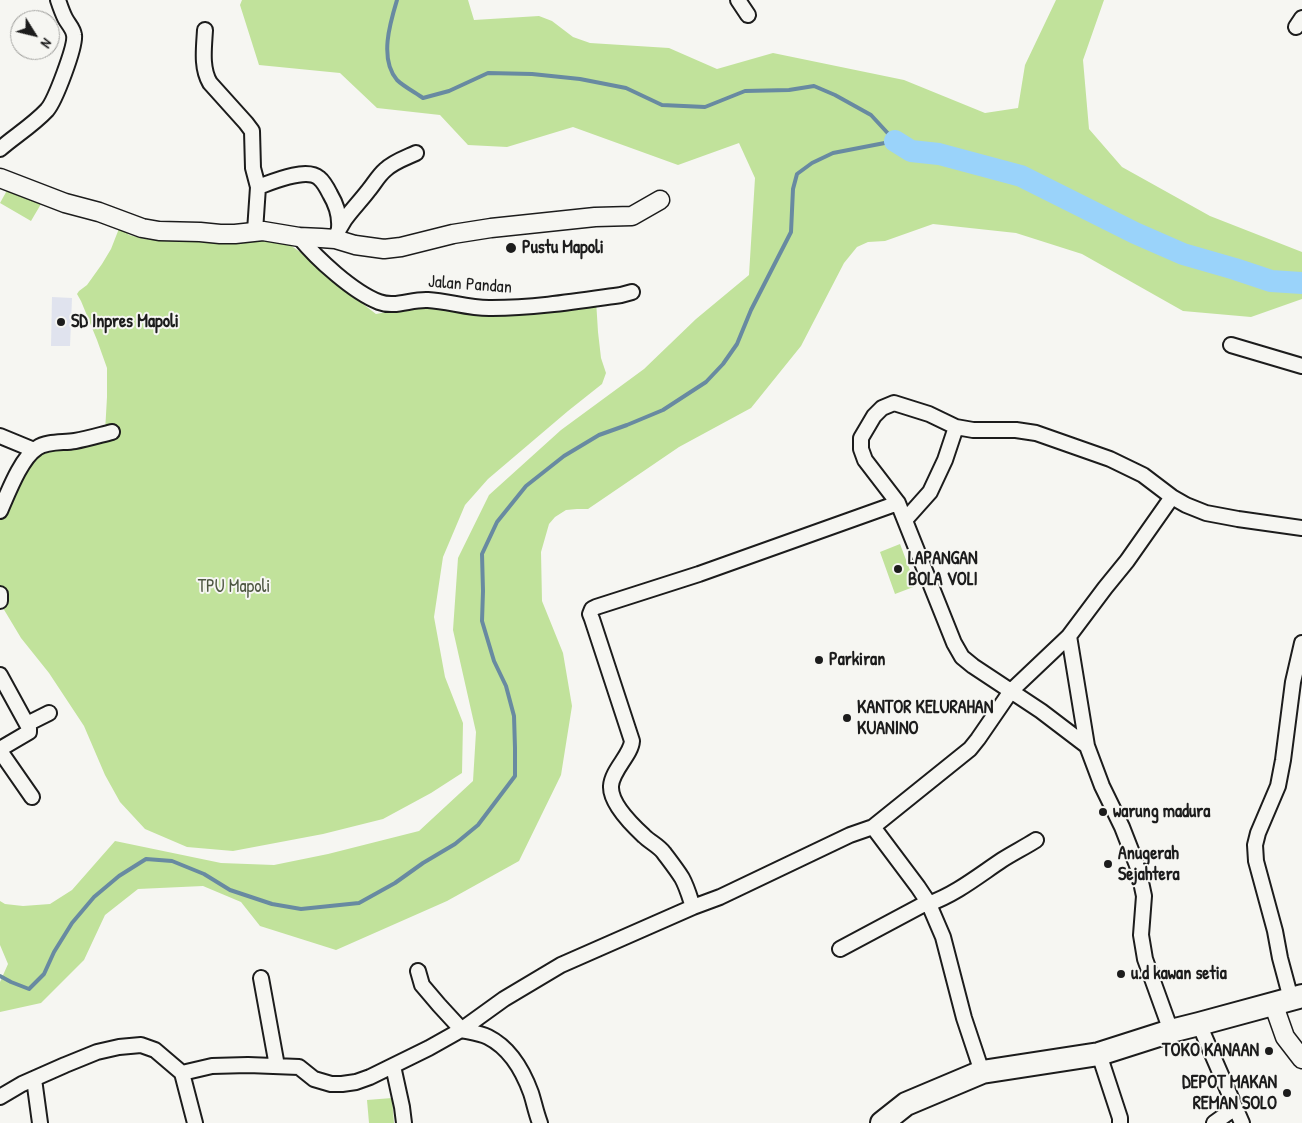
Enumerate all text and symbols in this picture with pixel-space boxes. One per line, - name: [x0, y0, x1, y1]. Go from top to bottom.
- north arrow: [10, 10, 60, 60]
- text: N: [37, 35, 57, 52]
- place label: Pustu Mapoli: [522, 237, 604, 259]
- marker: Pustu Mapoli: [504, 241, 518, 255]
- street label: Jalan Pandan: [427, 271, 513, 299]
- place label: SD Inpres Mapoli: [71, 311, 179, 333]
- marker: SD Inpres Mapoli: [55, 316, 67, 328]
- place label: LAPANGAN BOLA VOLI: [908, 548, 978, 590]
- marker: LAPANGAN BOLA VOLI: [892, 563, 904, 575]
- park label: TPU Mapoli: [198, 576, 270, 598]
- place label: Parkiran: [829, 649, 885, 671]
- marker: Parkiran: [813, 654, 825, 666]
- place label: KANTOR KELURAHAN KUANINO: [857, 697, 993, 740]
- marker: KANTOR KELURAHAN KUANINO: [841, 712, 853, 724]
- place label: warung madura: [1113, 801, 1210, 823]
- marker: warung madura: [1097, 806, 1109, 818]
- place label: Anugerah Sejahtera: [1118, 843, 1180, 886]
- marker: Anugerah Sejahtera: [1102, 858, 1114, 870]
- place label: u.d kawan setia: [1131, 963, 1227, 985]
- marker: u.d kawan setia: [1115, 968, 1127, 980]
- place label: TOKO KANAAN: [1162, 1040, 1259, 1062]
- marker: TOKO KANAAN: [1263, 1045, 1275, 1057]
- place label: DEPOT MAKAN REMAN SOLO: [1182, 1072, 1277, 1114]
- marker: DEPOT MAKAN REMAN SOLO: [1281, 1087, 1293, 1099]

